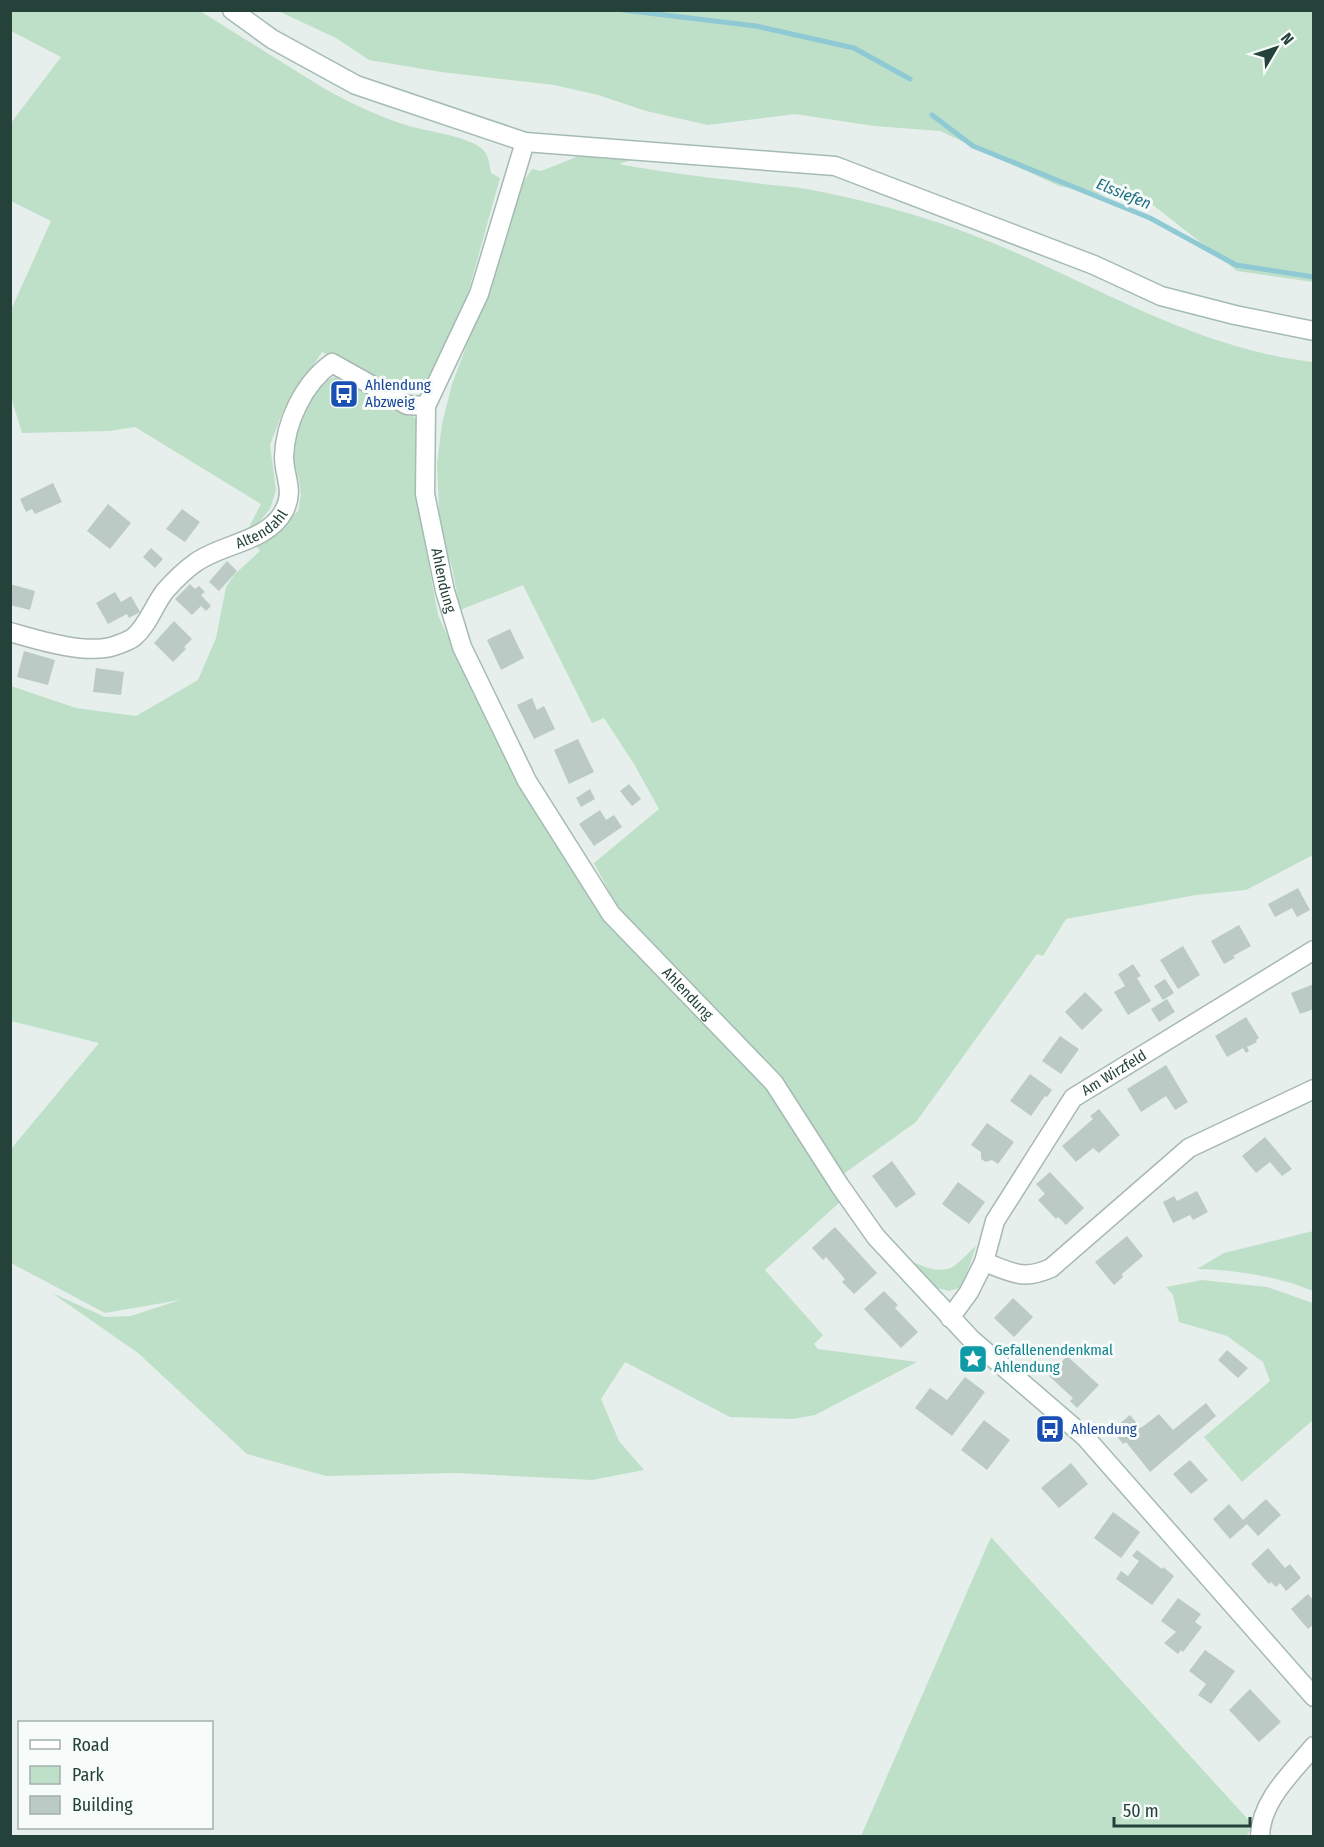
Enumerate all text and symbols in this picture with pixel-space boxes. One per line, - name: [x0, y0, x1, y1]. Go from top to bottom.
- north arrow: [1246, 18, 1306, 78]
- text: N: [1277, 29, 1298, 49]
- water label: Elssiefen: [1094, 174, 1154, 213]
- place label: Ahlendung Abzweig: [365, 376, 431, 411]
- bus stop icon: Ahlendung Abzweig: [328, 378, 360, 410]
- street label: Altendahl: [233, 507, 292, 552]
- street label: Ahlendung: [427, 546, 460, 615]
- street label: Ahlendung: [658, 964, 717, 1023]
- street label: Am Wirzfeld: [1078, 1046, 1150, 1100]
- place label: Gefallenendenkmal Ahlendung: [994, 1341, 1113, 1376]
- place icon: Gefallenendenkmal Ahlendung: [957, 1343, 989, 1375]
- bus stop icon: Ahlendung: [1034, 1413, 1066, 1445]
- place label: Ahlendung: [1071, 1420, 1137, 1438]
- legend: [18, 1721, 213, 1829]
- text: Road: [72, 1734, 109, 1756]
- text: Park: [72, 1764, 105, 1786]
- scale bar: [1114, 1790, 1250, 1828]
- text: Building: [72, 1794, 133, 1816]
- text: 50 m: [1123, 1800, 1159, 1822]

